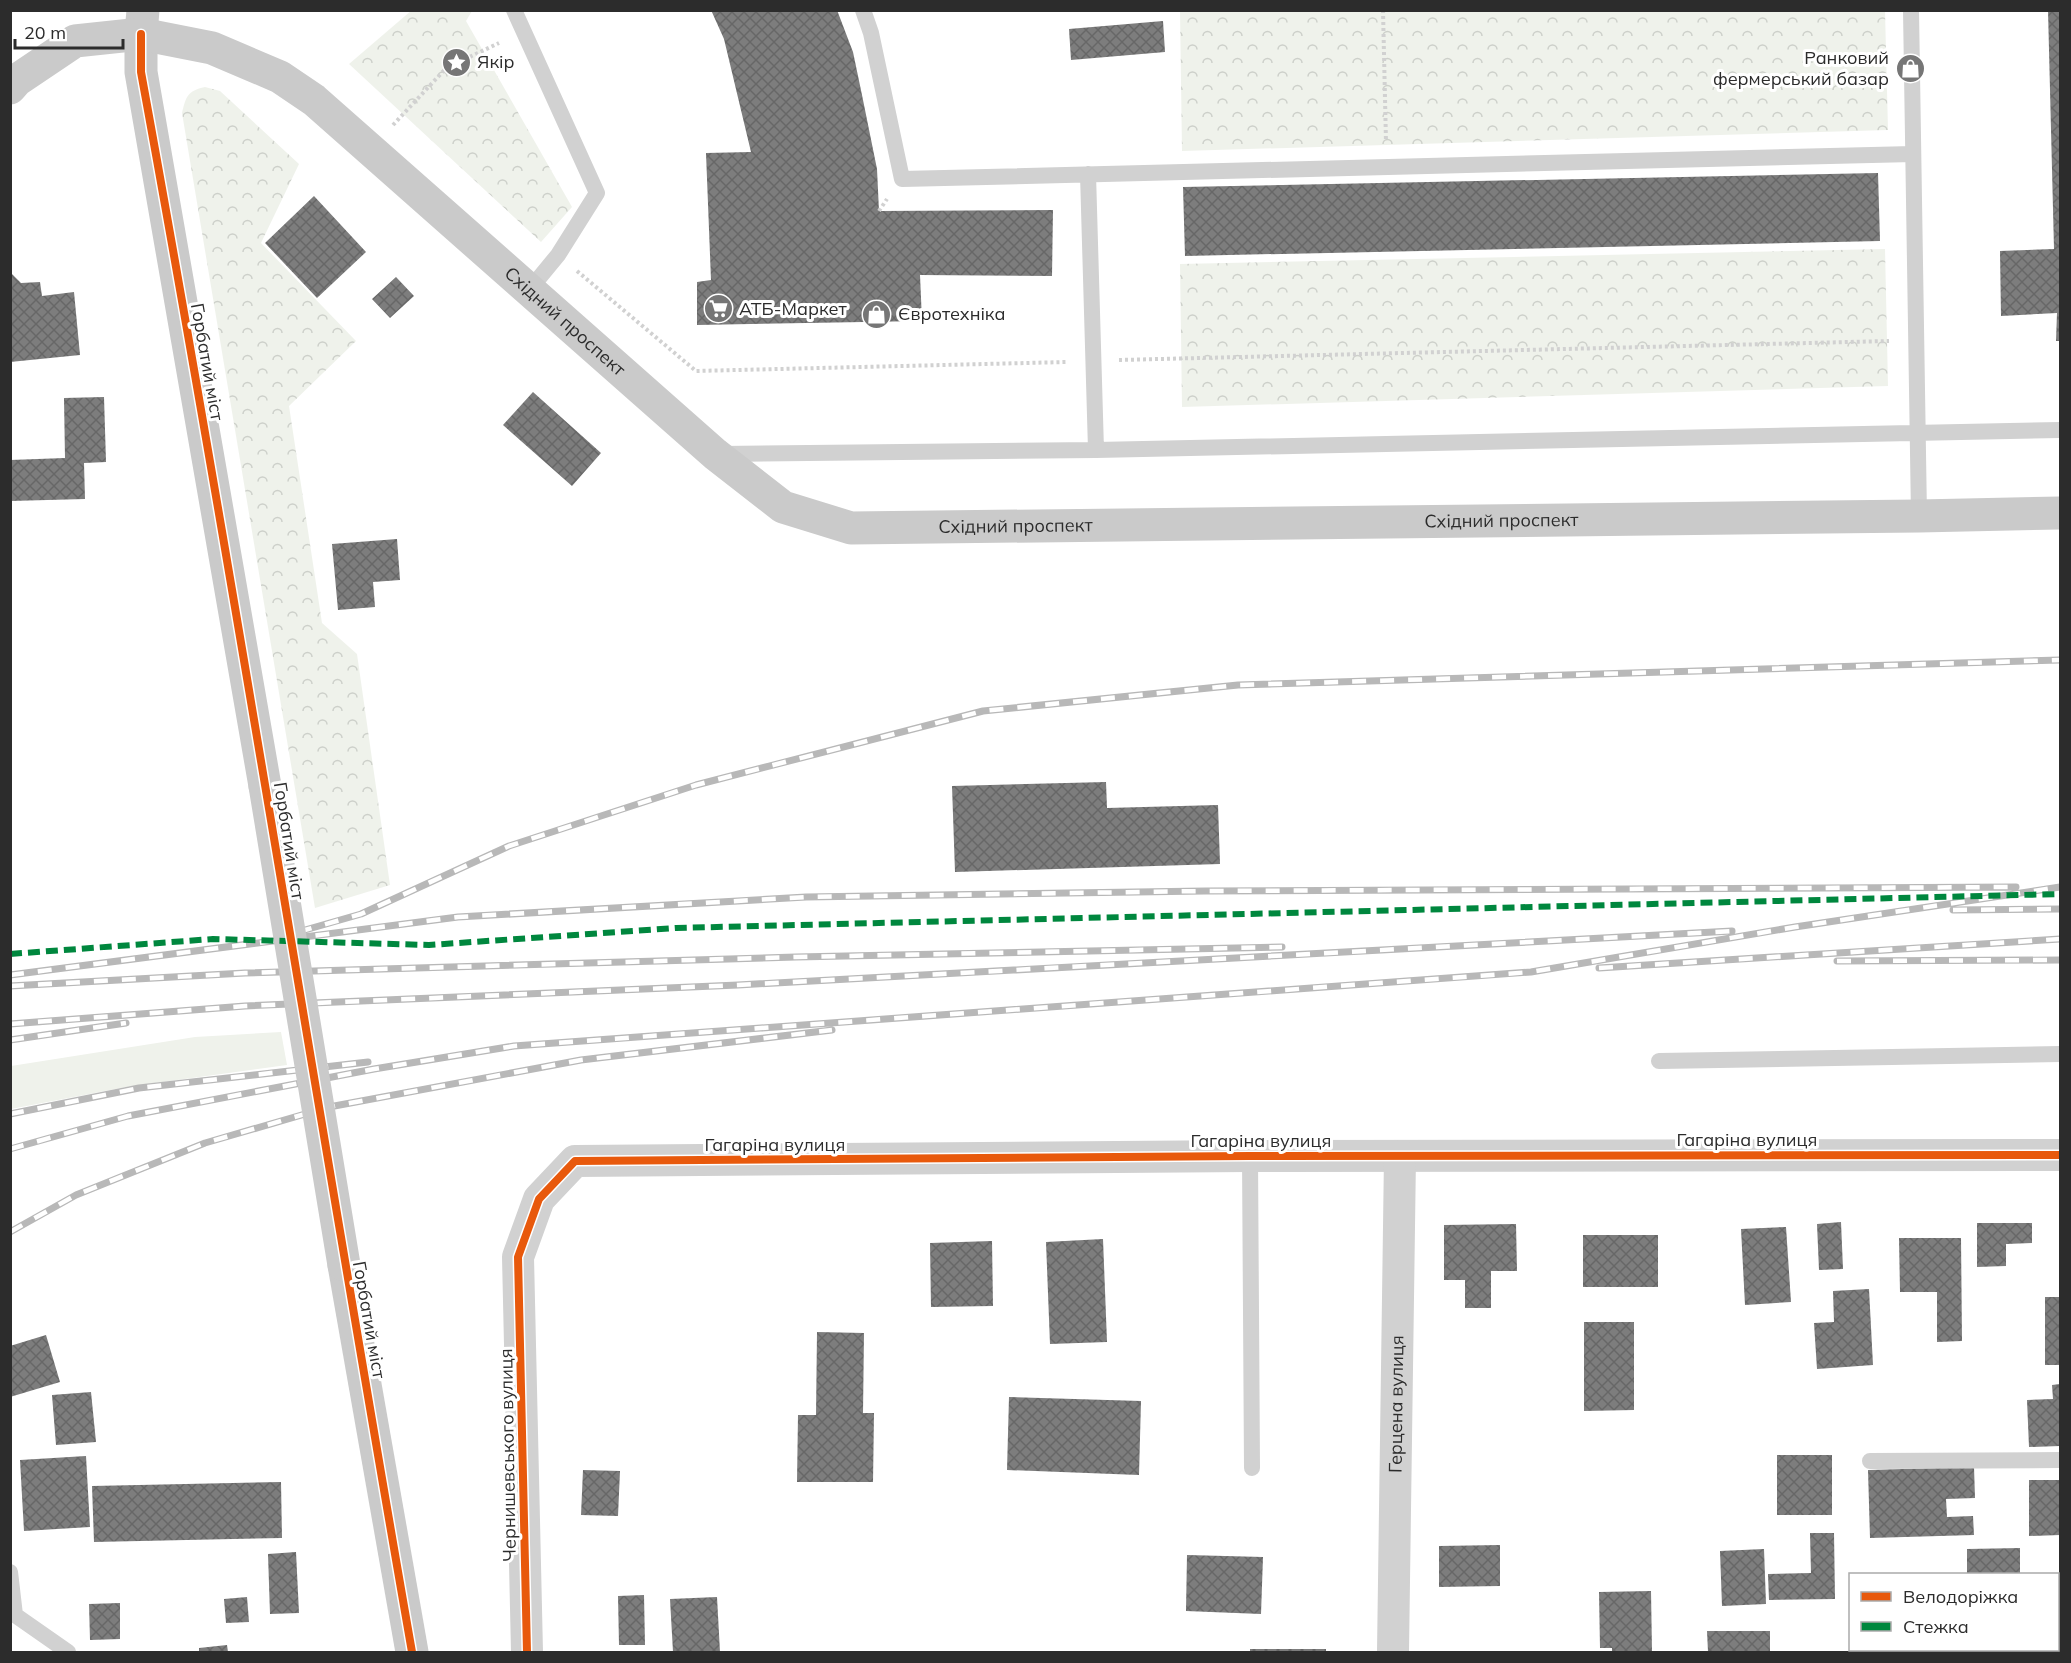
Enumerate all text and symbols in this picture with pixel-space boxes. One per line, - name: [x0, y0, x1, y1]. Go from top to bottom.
- scale bar: [15, 12, 123, 50]
- text: 20 m: [24, 21, 66, 44]
- place icon: Якір: [440, 46, 472, 78]
- place label: Ранковий фермерський базар: [1713, 46, 1889, 90]
- place label: Якір: [477, 50, 515, 73]
- shop icon: Ранковий фермерський базар: [1894, 52, 1926, 84]
- street label: Східний проспект: [500, 262, 631, 381]
- supermarket icon: АТБ-Маркет: [702, 293, 734, 325]
- place label: АТБ-Маркет: [739, 297, 848, 320]
- shop icon: Євротехніка: [861, 298, 893, 330]
- street label: Горбатий міст: [186, 301, 229, 423]
- place label: Євротехніка: [898, 302, 1006, 325]
- street label: Східний проспект: [1424, 508, 1579, 533]
- street label: Східний проспект: [938, 513, 1093, 538]
- street label: Горбатий міст: [269, 780, 310, 902]
- street label: Гагаріна вулиця: [1677, 1128, 1817, 1151]
- street label: Гагаріна вулиця: [1191, 1129, 1331, 1152]
- street label: Гагаріна вулиця: [705, 1133, 845, 1156]
- street label: Горбатий міст: [348, 1259, 391, 1381]
- street label: Герцена вулиця: [1384, 1335, 1408, 1473]
- street label: Чернишевського вулиця: [494, 1348, 521, 1562]
- legend: [1849, 1573, 2059, 1651]
- text: Велодоріжка: [1903, 1585, 2018, 1608]
- text: Стежка: [1903, 1615, 1969, 1638]

